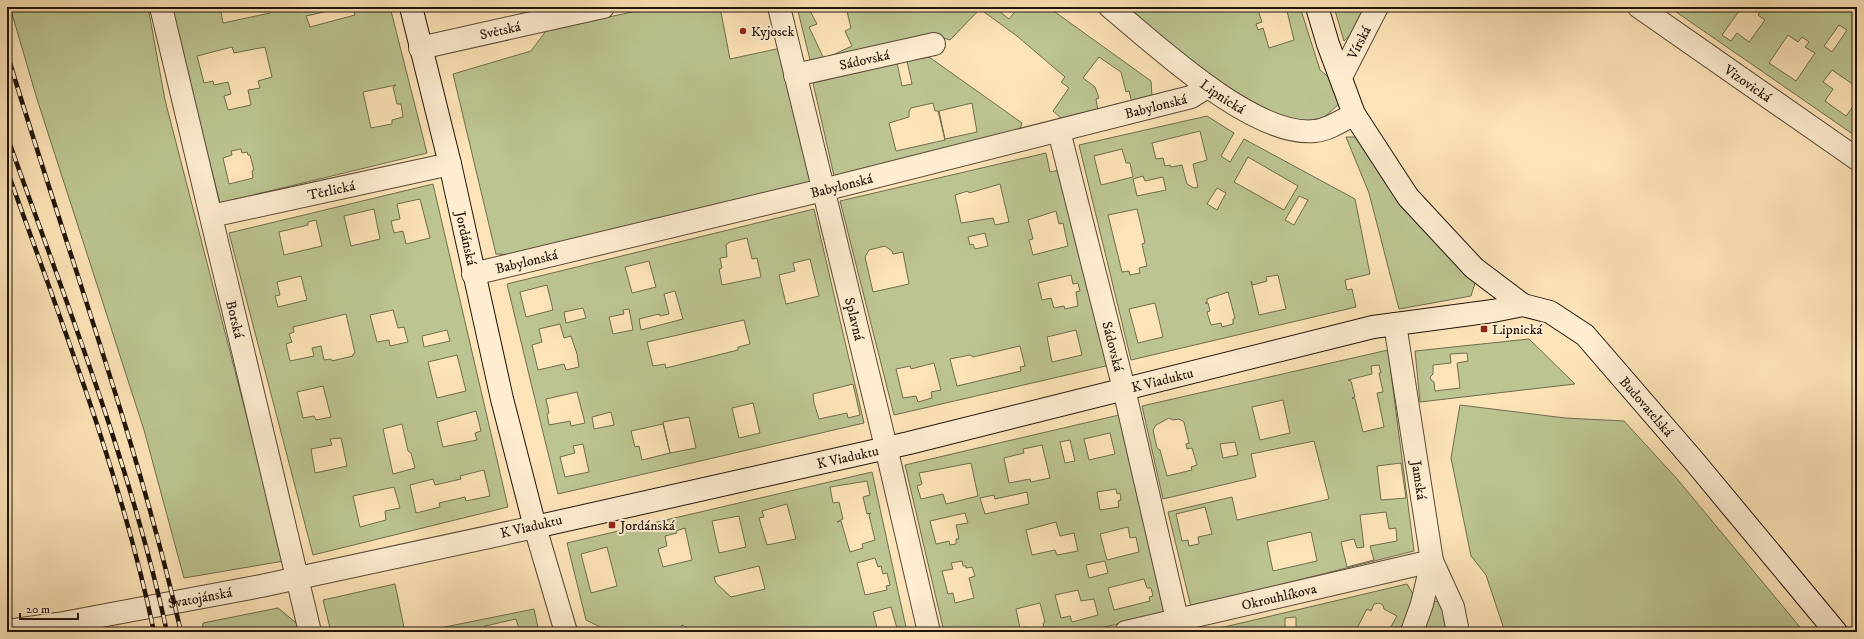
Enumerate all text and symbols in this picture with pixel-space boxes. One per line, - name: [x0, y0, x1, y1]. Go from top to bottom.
- street label: Světská: [478, 18, 522, 44]
- place label: Kyjosek: [751, 23, 795, 41]
- street label: Vírská: [1343, 23, 1376, 63]
- marker: Kyjosek: [738, 26, 748, 36]
- street label: Sádovská: [838, 46, 891, 75]
- street label: Vizovická: [1719, 60, 1775, 107]
- street label: Lipnická: [1196, 76, 1248, 119]
- street label: Babylonská: [1123, 90, 1189, 123]
- street label: Babylonská: [809, 170, 875, 203]
- street label: Těrlická: [306, 177, 357, 205]
- street label: Jordánská: [450, 208, 480, 268]
- street label: Babylonská: [494, 246, 560, 278]
- street label: Splavná: [840, 296, 868, 343]
- street label: Borská: [221, 299, 248, 340]
- street label: Sádovská: [1097, 320, 1127, 373]
- place label: Lipnická: [1492, 321, 1543, 339]
- marker: Lipnická: [1479, 324, 1489, 334]
- street label: K Viaduktu: [1130, 364, 1195, 397]
- street label: Budovatelská: [1615, 373, 1677, 441]
- street label: K Viaduktu: [815, 442, 881, 473]
- street label: Jamská: [1406, 457, 1430, 501]
- street label: K Viaduktu: [499, 511, 564, 543]
- place label: Jordánská: [618, 517, 675, 535]
- marker: Jordánská: [607, 520, 617, 530]
- street label: Okrouhlíkova: [1240, 580, 1319, 615]
- street label: Svatojánská: [167, 584, 234, 613]
- scale bar: [20, 595, 78, 621]
- text: 20 m: [26, 602, 50, 617]

